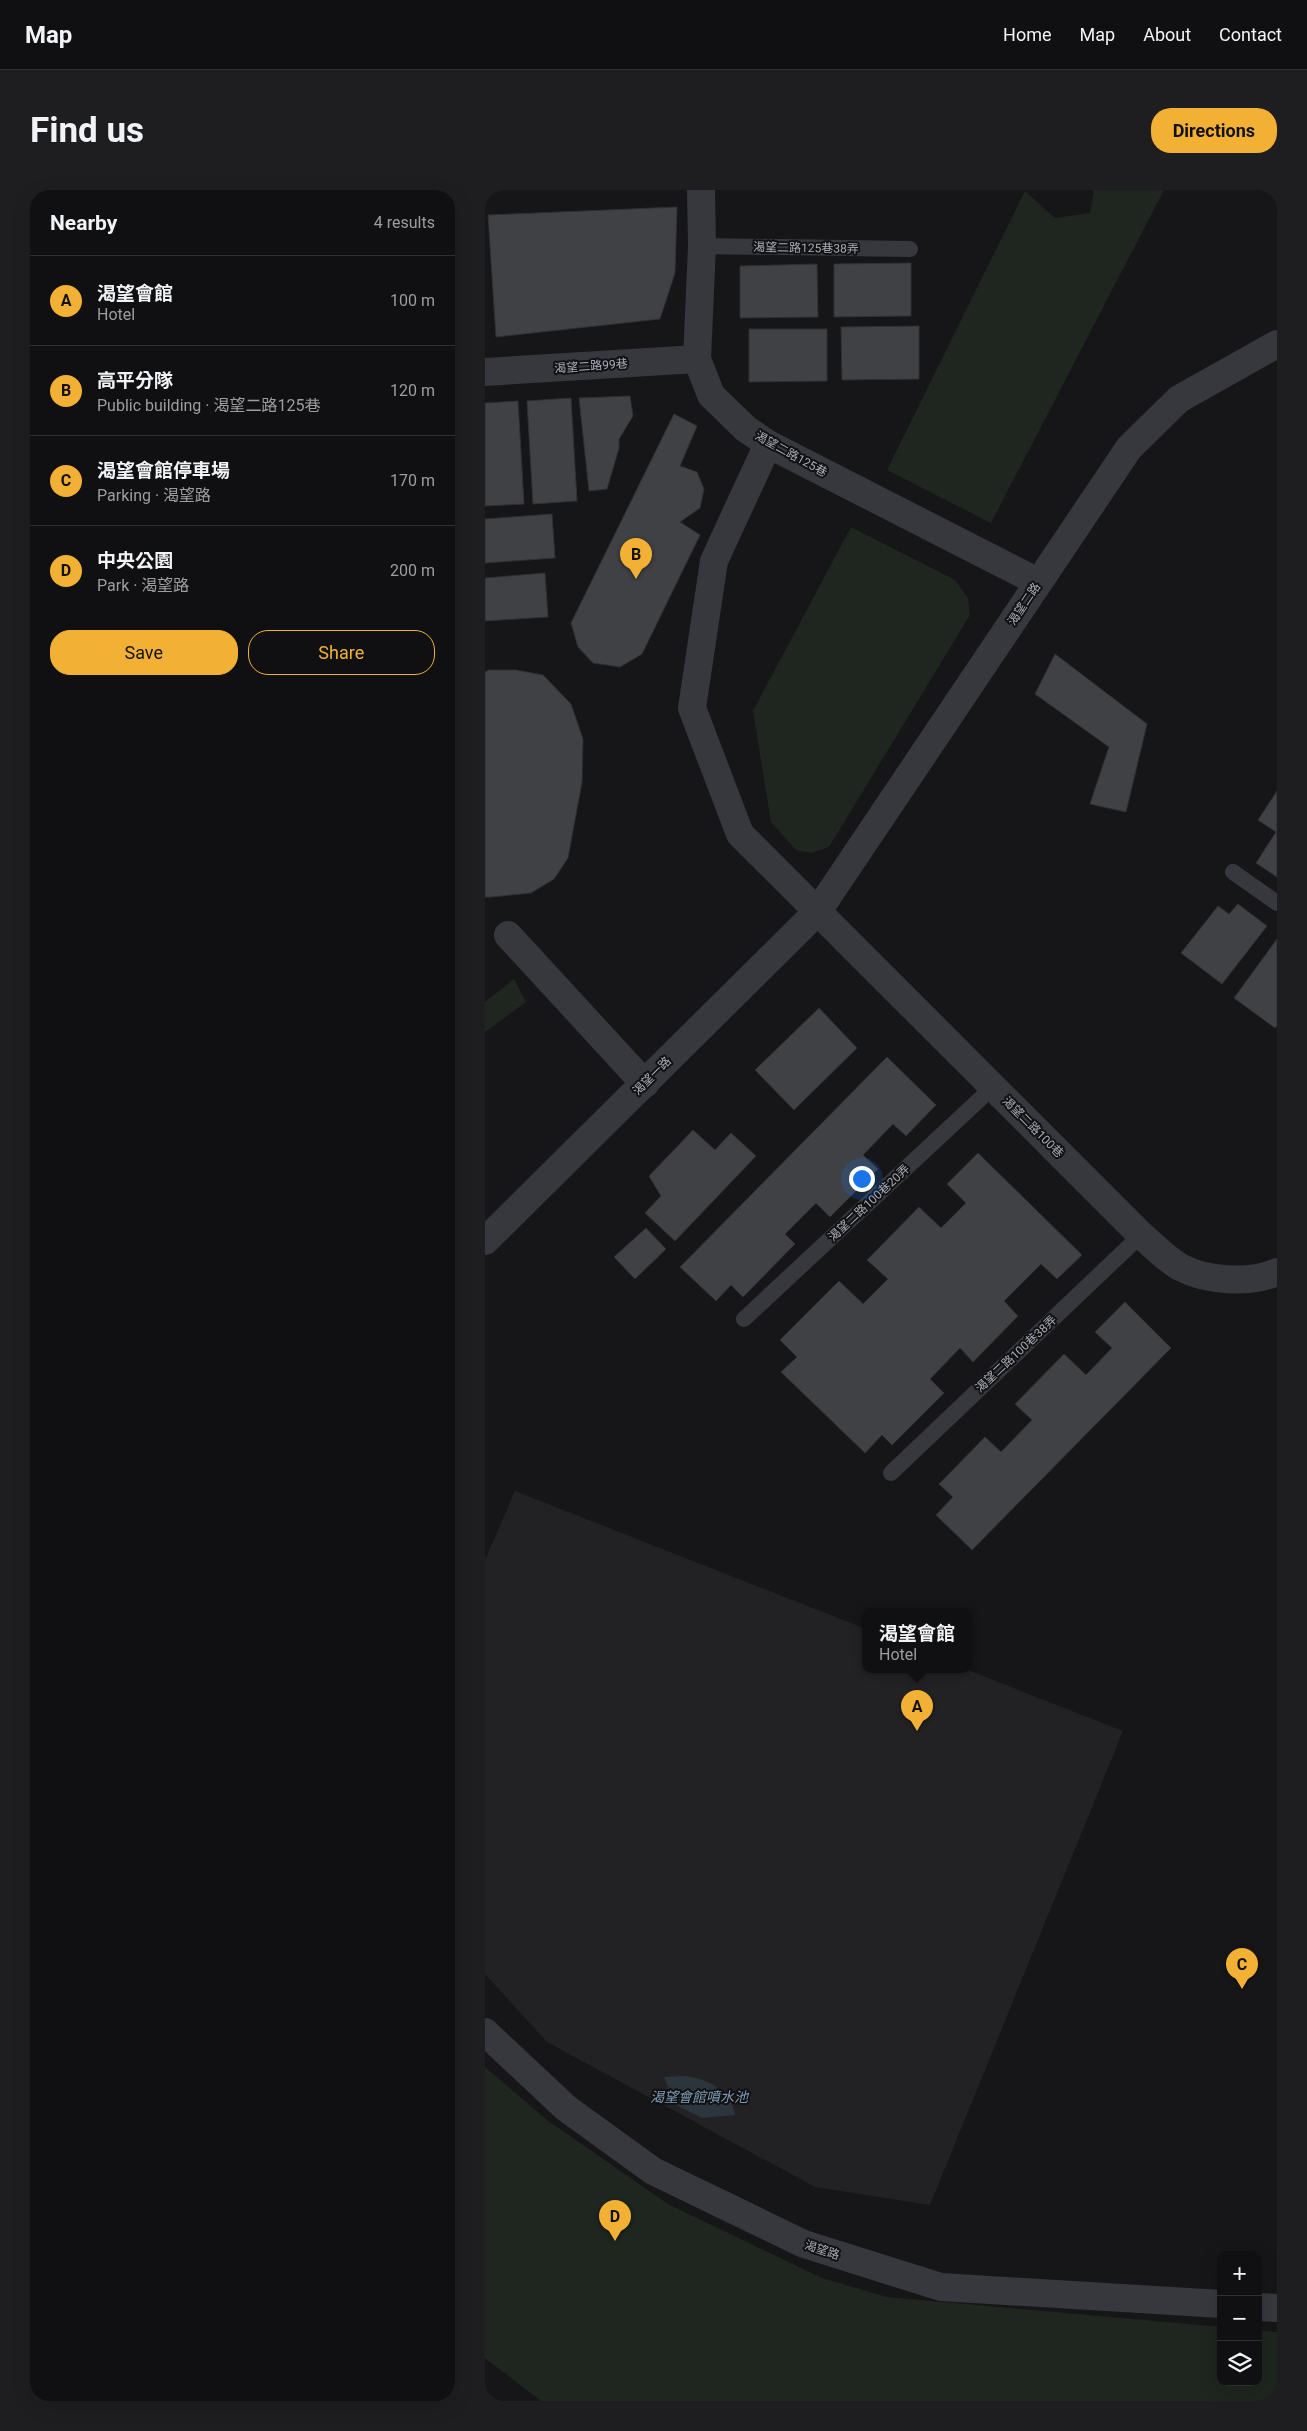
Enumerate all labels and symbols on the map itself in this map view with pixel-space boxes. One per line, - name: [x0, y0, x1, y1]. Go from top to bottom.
- street label: 渴望二路125巷38弄: [753, 240, 859, 256]
- street label: 渴望二路99巷: [554, 356, 628, 376]
- street label: 渴望二路125巷: [753, 428, 829, 480]
- pin: B: [620, 538, 652, 579]
- street label: 渴望二路: [1005, 580, 1043, 628]
- street label: 渴望一路: [630, 1054, 674, 1098]
- street label: 渴望二路100巷: [1000, 1094, 1066, 1160]
- street label: 渴望二路100巷20弄: [826, 1162, 912, 1244]
- your location: [849, 1166, 875, 1192]
- street label: 渴望二路100巷38弄: [973, 1313, 1059, 1395]
- pin: A: [901, 1690, 933, 1731]
- pin: C: [1226, 1948, 1258, 1989]
- water label: 渴望會館噴水池: [650, 2089, 750, 2105]
- pin: D: [599, 2200, 631, 2241]
- street label: 渴望路: [803, 2238, 841, 2262]

